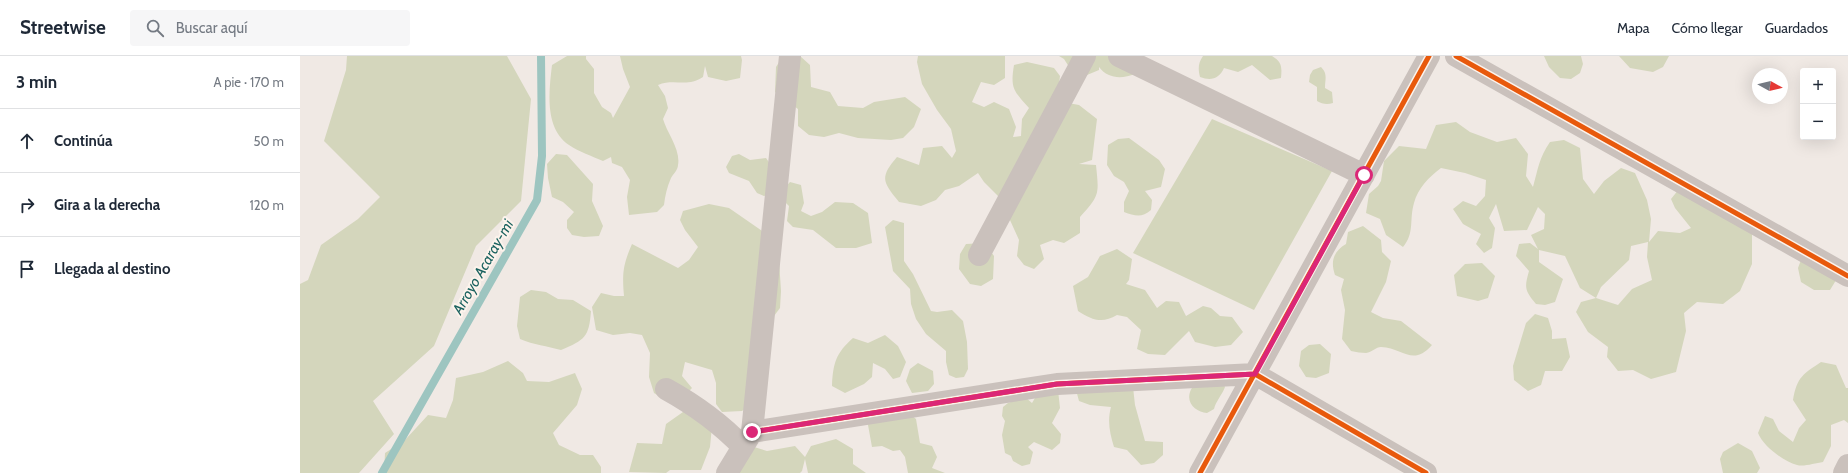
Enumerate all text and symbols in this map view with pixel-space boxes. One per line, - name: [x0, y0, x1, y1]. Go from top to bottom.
- search box: [130, 10, 410, 46]
- text: Streetwise: [20, 16, 106, 39]
- icon: search: [144, 17, 166, 39]
- text: Buscar aquí: [176, 19, 247, 37]
- text: Mapa: [1617, 19, 1650, 37]
- text: Cómo llegar: [1672, 19, 1743, 37]
- text: Guardados: [1765, 19, 1828, 37]
- north arrow: [1752, 68, 1788, 104]
- map controls: [1800, 68, 1836, 140]
- button: +: [1800, 68, 1836, 104]
- text: 3 min: [16, 72, 57, 92]
- text: A pie · 170 m: [213, 74, 284, 90]
- button: −: [1800, 104, 1836, 140]
- icon: ahead: [16, 130, 38, 152]
- text: Continúa: [54, 132, 112, 150]
- text: 50 m: [254, 133, 284, 149]
- route start: [1355, 166, 1373, 184]
- icon: right: [16, 194, 38, 216]
- text: Gira a la derecha: [54, 196, 160, 214]
- text: 120 m: [250, 197, 284, 213]
- water label: Arroyo Acaray-mi: [448, 216, 518, 318]
- icon: arrive: [16, 258, 38, 280]
- text: Llegada al destino: [54, 260, 170, 278]
- route end: [743, 423, 761, 441]

